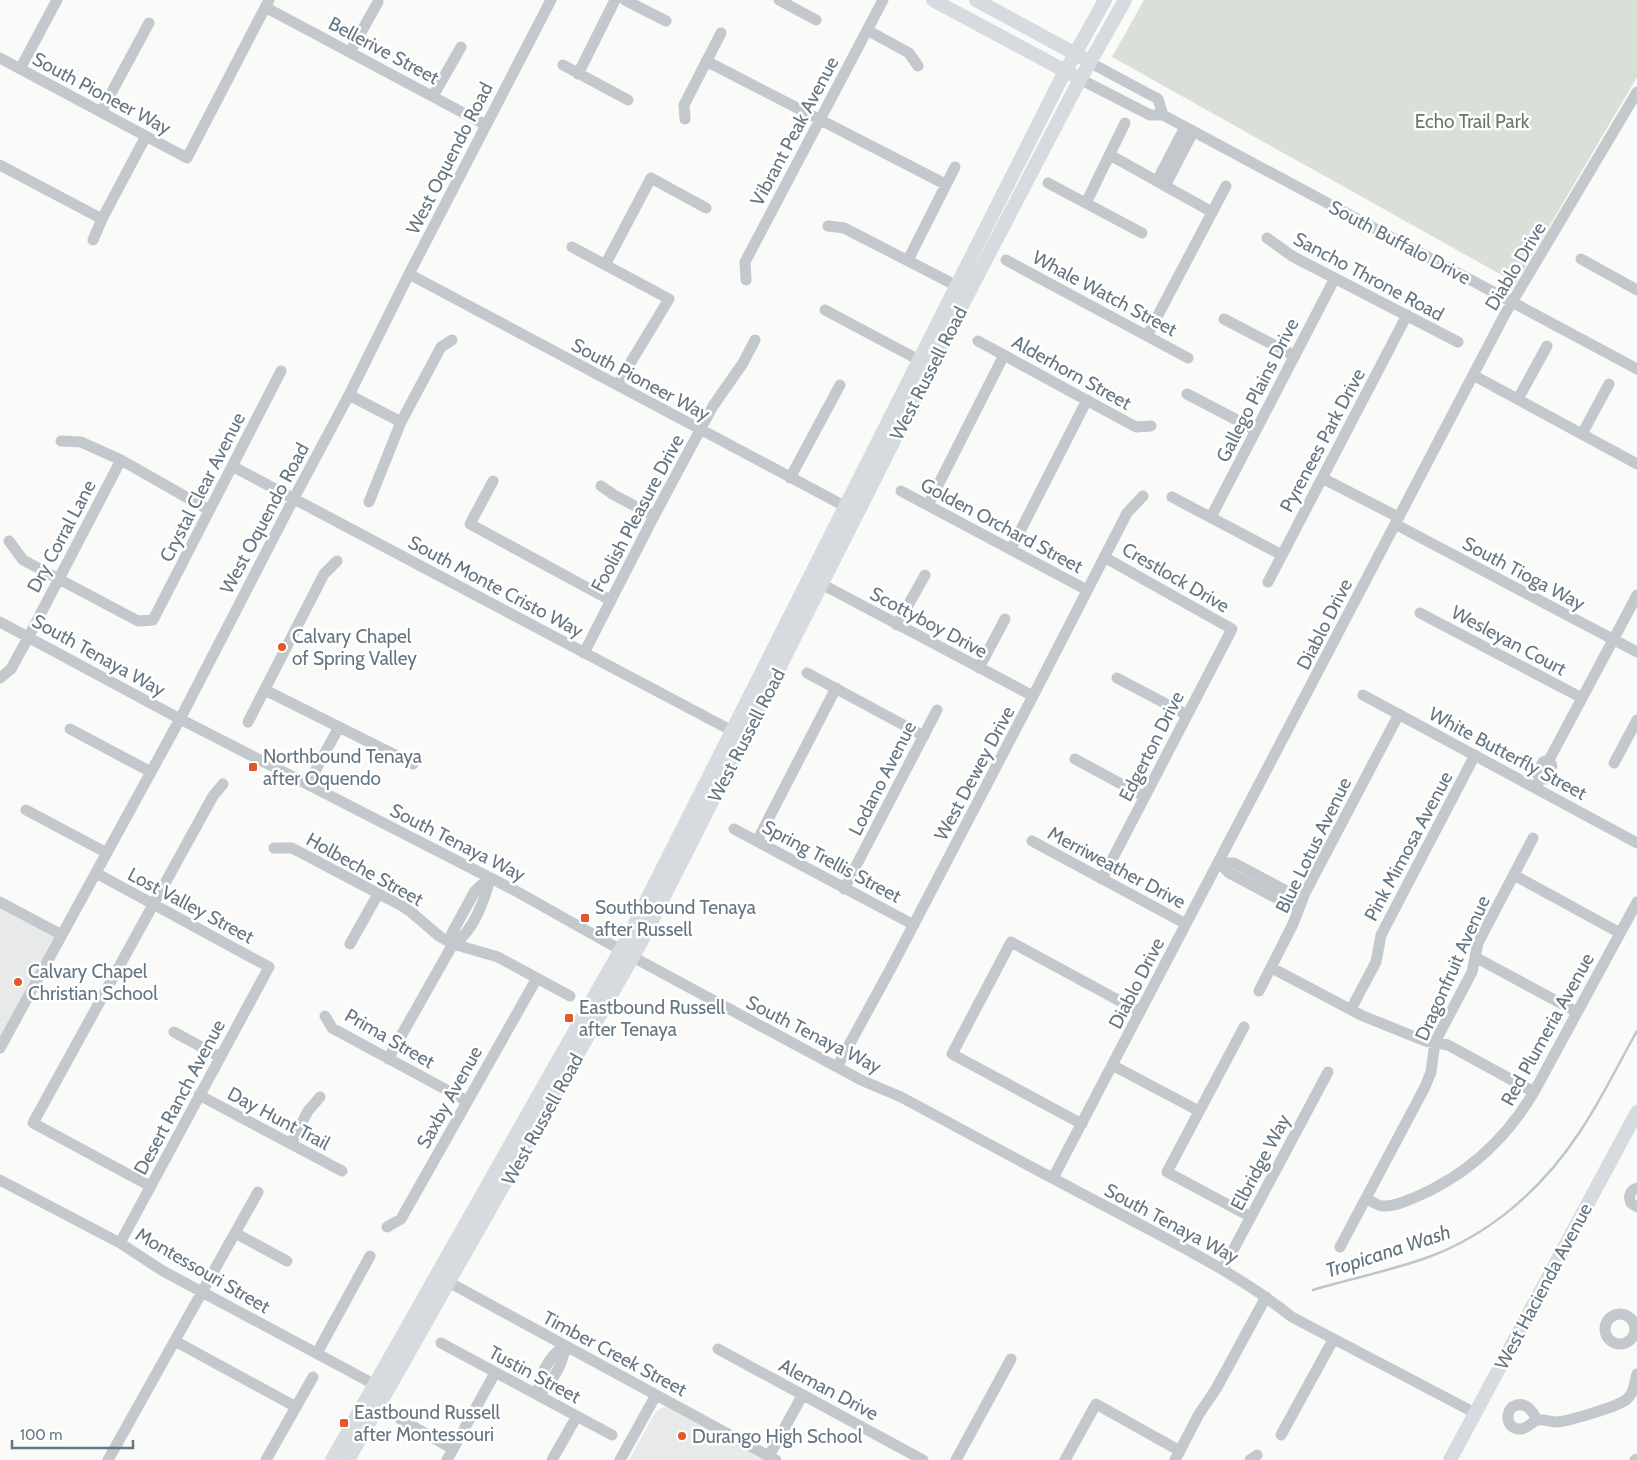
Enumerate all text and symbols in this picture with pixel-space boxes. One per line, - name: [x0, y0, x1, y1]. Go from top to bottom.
- street label: Bellerive Street: [325, 12, 443, 89]
- street label: South Pioneer Way: [29, 47, 175, 140]
- street label: Vibrant Peak Avenue: [745, 52, 844, 210]
- street label: West Oquendo Road: [401, 78, 498, 238]
- park label: Echo Trail Park: [1415, 110, 1530, 133]
- street label: South Buffalo Drive: [1325, 195, 1475, 290]
- street label: Diablo Drive: [1480, 218, 1551, 315]
- street label: Sancho Throne Road: [1290, 227, 1448, 326]
- street label: Whale Watch Street: [1029, 246, 1181, 341]
- street label: West Russell Road: [885, 303, 972, 444]
- street label: Gallego Plains Drive: [1211, 314, 1304, 466]
- street label: Alderhorn Street: [1008, 330, 1136, 415]
- street label: South Pioneer Way: [568, 333, 714, 426]
- street label: Pyrenees Park Drive: [1275, 364, 1370, 516]
- street label: Crystal Clear Avenue: [155, 408, 250, 566]
- street label: Foolish Pleasure Drive: [586, 430, 689, 596]
- street label: West Oquendo Road: [215, 439, 314, 598]
- street label: Golden Orchard Street: [917, 473, 1087, 578]
- street label: Dry Corral Lane: [22, 476, 101, 596]
- street label: South Monte Cristo Way: [404, 531, 588, 643]
- street label: South Tioga Way: [1459, 532, 1589, 616]
- street label: Crestlock Drive: [1118, 537, 1234, 618]
- street label: Diablo Drive: [1292, 575, 1357, 674]
- street label: Scottyboy Drive: [866, 582, 992, 663]
- street label: Wesleyan Court: [1447, 601, 1571, 681]
- street label: South Tenaya Way: [28, 609, 170, 702]
- place label: Calvary Chapel of Spring Valley: [292, 625, 417, 670]
- marker: Calvary Chapel of Spring Valley: [276, 641, 288, 653]
- street label: West Russell Road: [703, 665, 790, 806]
- street label: Edgerton Drive: [1114, 687, 1189, 805]
- street label: West Dewey Drive: [929, 702, 1020, 844]
- street label: White Butterfly Street: [1425, 702, 1591, 805]
- street label: Lodano Avenue: [844, 717, 921, 839]
- place label: Northbound Tenaya after Oquendo: [263, 745, 422, 790]
- marker: Northbound Tenaya after Oquendo: [247, 761, 259, 773]
- street label: Pink Mimosa Avenue: [1359, 767, 1458, 925]
- street label: Blue Lotus Avenue: [1271, 773, 1356, 917]
- street label: South Tenaya Way: [386, 798, 530, 887]
- street label: Spring Trellis Street: [758, 815, 906, 908]
- street label: Merriweather Drive: [1044, 821, 1190, 914]
- street label: Holbeche Street: [302, 828, 428, 911]
- street label: Lost Valley Street: [124, 863, 258, 949]
- street label: Dragonfruit Avenue: [1410, 892, 1495, 1044]
- place label: Southbound Tenaya after Russell: [595, 896, 756, 941]
- marker: Southbound Tenaya after Russell: [579, 912, 591, 924]
- street label: Diablo Drive: [1104, 934, 1169, 1033]
- street label: Red Plumeria Avenue: [1496, 949, 1599, 1110]
- place label: Calvary Chapel Christian School: [28, 960, 158, 1005]
- marker: Calvary Chapel Christian School: [12, 976, 24, 988]
- street label: South Tenaya Way: [742, 990, 886, 1079]
- place label: Eastbound Russell after Tenaya: [579, 996, 725, 1041]
- street label: Prima Street: [341, 1004, 439, 1074]
- marker: Eastbound Russell after Tenaya: [563, 1012, 575, 1024]
- street label: Desert Ranch Avenue: [129, 1016, 230, 1179]
- street label: Saxby Avenue: [412, 1042, 487, 1153]
- street label: West Russell Road: [497, 1050, 588, 1189]
- street label: Day Hunt Trail: [224, 1082, 334, 1155]
- street label: Elbridge Way: [1226, 1110, 1295, 1214]
- street label: South Tenaya Way: [1101, 1178, 1243, 1269]
- street label: West Hacienda Avenue: [1490, 1199, 1597, 1373]
- water label: Tropicana Wash: [1322, 1220, 1454, 1282]
- street label: Montessouri Street: [131, 1223, 275, 1319]
- street label: Timber Creek Street: [539, 1306, 691, 1401]
- street label: Tustin Street: [485, 1341, 585, 1408]
- street label: Aleman Drive: [775, 1354, 883, 1425]
- place label: Eastbound Russell after Montessouri: [354, 1401, 500, 1446]
- marker: Eastbound Russell after Montessouri: [338, 1417, 350, 1429]
- scale bar: [12, 1418, 134, 1450]
- place label: Durango High School: [692, 1425, 863, 1448]
- text: 100 m: [20, 1426, 62, 1444]
- marker: Durango High School: [676, 1430, 688, 1442]

